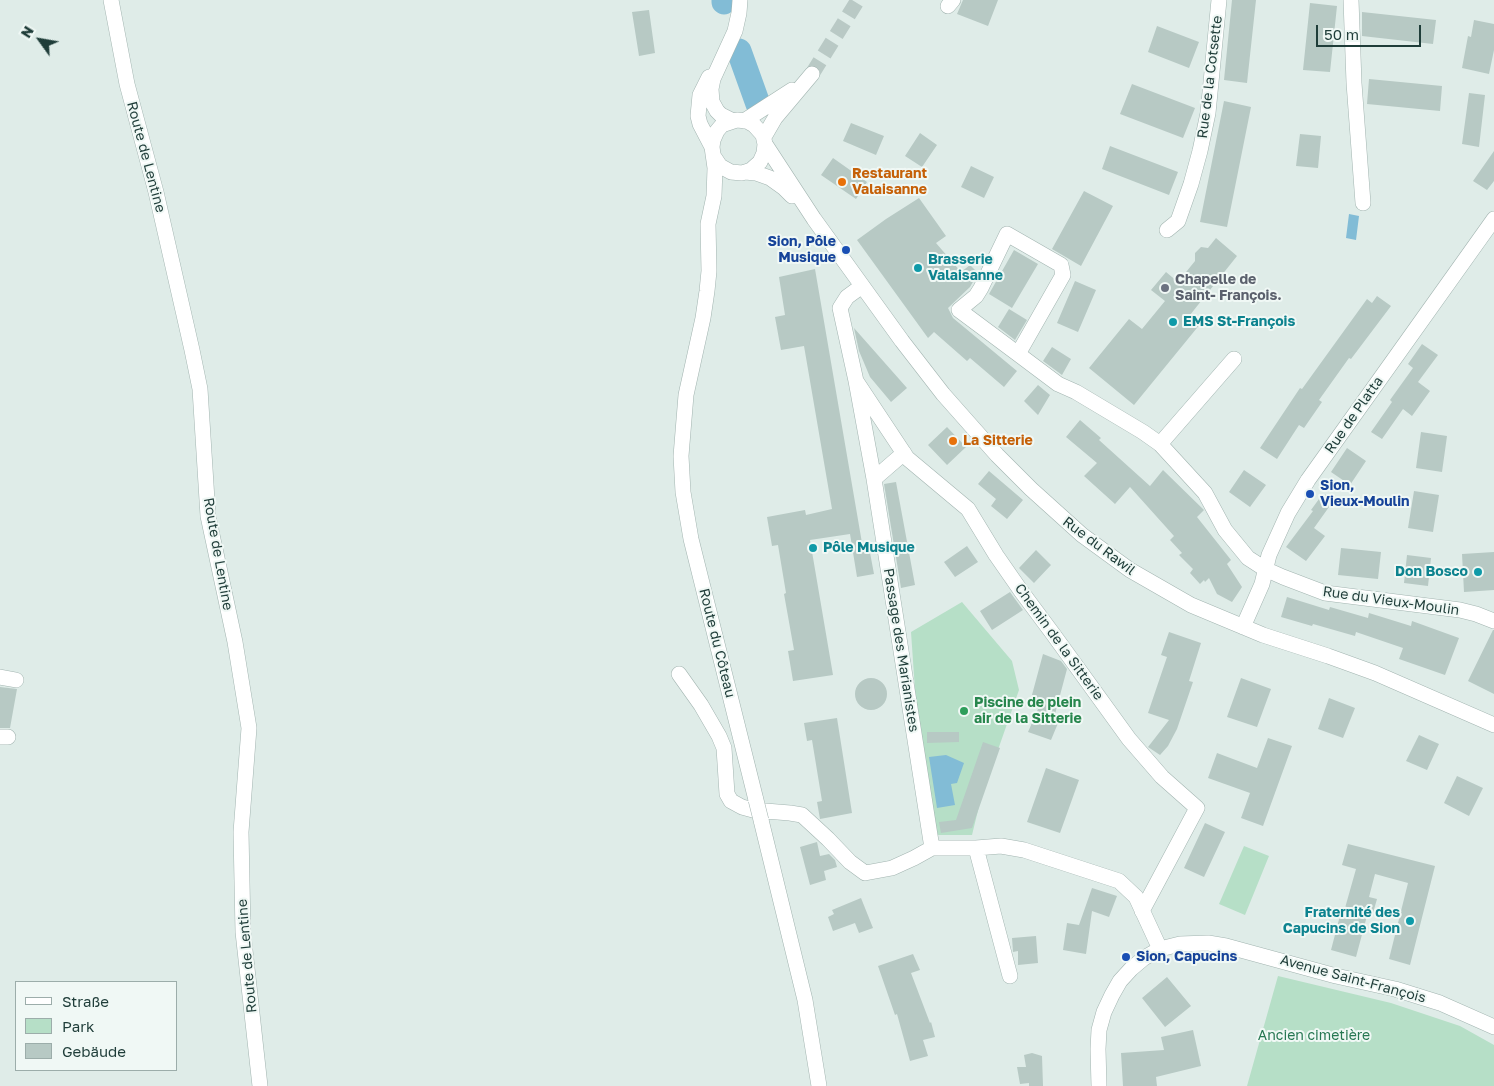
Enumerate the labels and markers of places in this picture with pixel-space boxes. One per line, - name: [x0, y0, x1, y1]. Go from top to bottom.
- place label: Restaurant Valaisanne: [852, 166, 927, 198]
- marker: Restaurant Valaisanne: [836, 176, 848, 188]
- place label: Sion, Pôle Musique: [767, 234, 836, 266]
- marker: Sion, Pôle Musique: [840, 244, 852, 256]
- place label: Brasserie Valaisanne: [928, 252, 1003, 284]
- marker: Brasserie Valaisanne: [912, 262, 924, 274]
- place label: Chapelle de Saint- François.: [1175, 272, 1282, 304]
- marker: Chapelle de Saint- François.: [1159, 282, 1171, 294]
- place label: EMS St-François: [1183, 314, 1295, 330]
- marker: EMS St-François: [1167, 316, 1179, 328]
- place label: La Sitterie: [963, 433, 1033, 449]
- marker: La Sitterie: [947, 435, 959, 447]
- place label: Sion, Vieux-Moulin: [1320, 478, 1410, 511]
- marker: Sion, Vieux-Moulin: [1304, 488, 1316, 500]
- place label: Pôle Musique: [823, 540, 915, 556]
- marker: Pôle Musique: [807, 542, 819, 554]
- place label: Don Bosco: [1395, 564, 1468, 580]
- marker: Don Bosco: [1472, 566, 1484, 578]
- place label: Piscine de plein air de la Sitterie: [974, 695, 1082, 728]
- marker: Piscine de plein air de la Sitterie: [958, 705, 970, 717]
- place label: Fraternité des Capucins de Sion: [1283, 905, 1400, 938]
- marker: Fraternité des Capucins de Sion: [1404, 915, 1416, 927]
- place label: Sion, Capucins: [1136, 949, 1237, 965]
- marker: Sion, Capucins: [1120, 951, 1132, 963]

